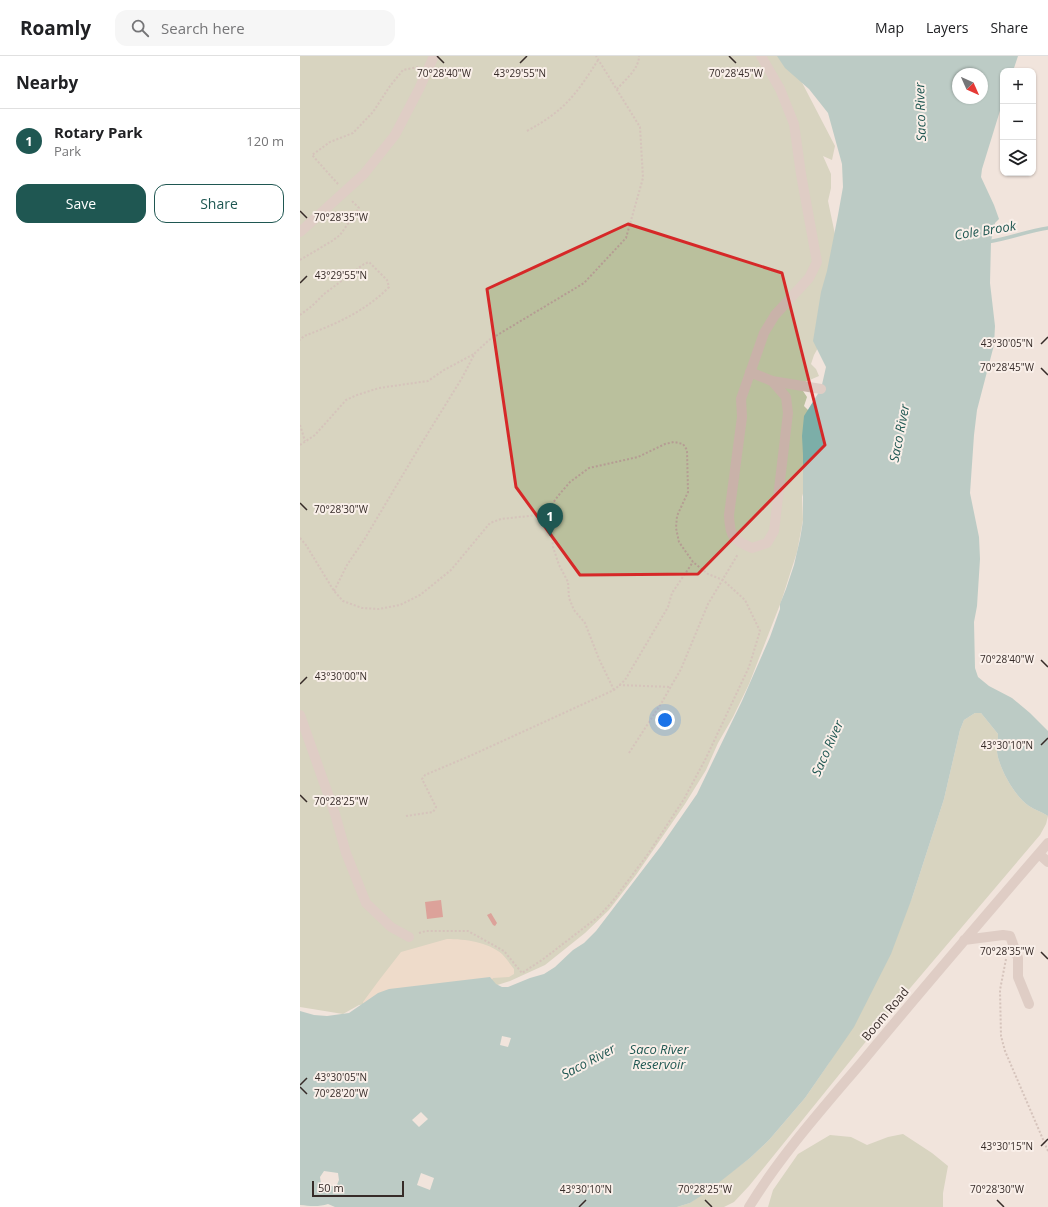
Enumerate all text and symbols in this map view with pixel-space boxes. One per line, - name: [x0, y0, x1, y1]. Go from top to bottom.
- search box: [115, 10, 395, 46]
- text: Roamly: [20, 15, 91, 41]
- icon: search: [129, 17, 151, 39]
- text: Search here: [161, 18, 245, 38]
- text: Map: [875, 18, 904, 37]
- text: Layers: [926, 18, 968, 37]
- text: Share: [990, 18, 1028, 37]
- text: 70°28'40"W: [417, 66, 472, 80]
- text: 43°29'55"N: [494, 66, 546, 80]
- text: 70°28'45"W: [709, 66, 764, 80]
- north arrow: [952, 68, 988, 104]
- map controls: [1000, 68, 1036, 176]
- button: +: [1000, 68, 1036, 104]
- text: Nearby: [16, 71, 78, 94]
- water label: Saco River: [910, 81, 930, 142]
- button: −: [1000, 104, 1036, 140]
- text: Rotary Park: [54, 122, 143, 142]
- text: 1: [25, 132, 33, 150]
- text: 120 m: [246, 132, 284, 150]
- button: layers: [1000, 140, 1036, 176]
- text: Park: [54, 142, 81, 160]
- button: Save: [16, 184, 146, 223]
- button: Share: [154, 184, 284, 223]
- text: 70°28'35"W: [314, 210, 369, 224]
- water label: Cole Brook: [953, 216, 1018, 244]
- text: 43°29'55"N: [315, 268, 367, 282]
- text: 43°30'05"N: [981, 336, 1033, 350]
- text: 70°28'45"W: [980, 360, 1035, 374]
- water label: Saco River: [885, 402, 914, 464]
- text: 70°28'30"W: [314, 502, 369, 516]
- pin: 1: [537, 503, 563, 536]
- text: 70°28'40"W: [980, 652, 1035, 666]
- text: 43°30'00"N: [315, 669, 367, 683]
- your location: [655, 710, 675, 730]
- water label: Saco River: [807, 717, 848, 779]
- text: 43°30'10"N: [981, 738, 1033, 752]
- text: 70°28'25"W: [314, 794, 369, 808]
- text: 70°28'35"W: [980, 944, 1035, 958]
- street label: Boom Road: [858, 984, 912, 1044]
- water label: Saco River: [558, 1039, 619, 1083]
- water label: Saco River Reservoir: [630, 1040, 689, 1073]
- text: 43°30'05"N: [315, 1070, 367, 1084]
- text: 70°28'20"W: [314, 1086, 369, 1100]
- text: 43°30'15"N: [981, 1139, 1033, 1153]
- scale bar: [312, 1179, 404, 1198]
- text: 50 m: [318, 1180, 344, 1195]
- text: 43°30'10"N: [560, 1182, 612, 1196]
- text: 70°28'25"W: [678, 1182, 733, 1196]
- text: 70°28'30"W: [970, 1182, 1025, 1196]

